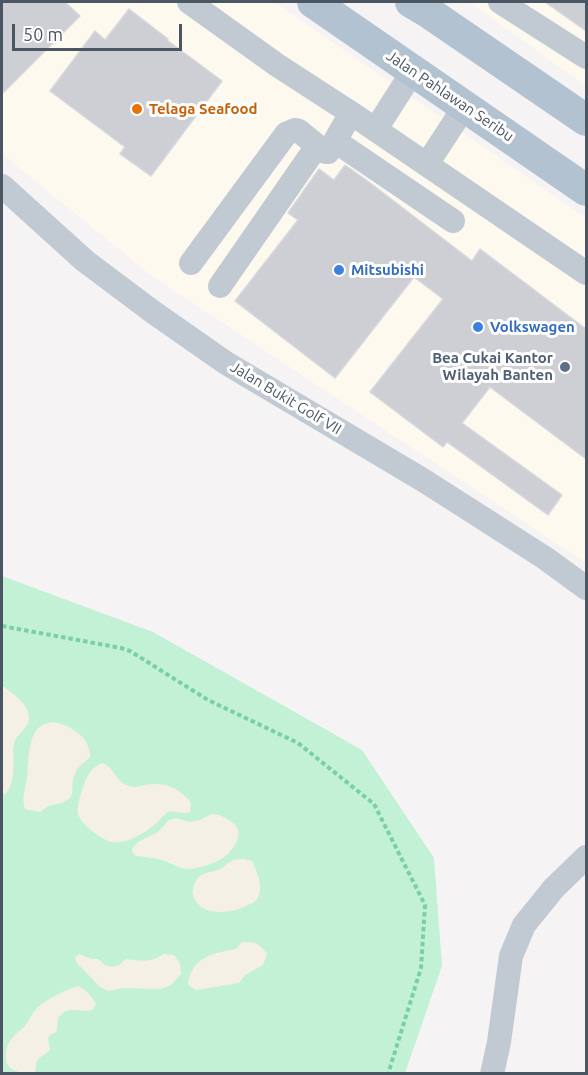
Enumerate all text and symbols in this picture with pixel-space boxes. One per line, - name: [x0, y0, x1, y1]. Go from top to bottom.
- scale bar: [15, 12, 184, 50]
- text: 50 m: [23, 24, 63, 44]
- street label: Jalan Pahlawan Seribu: [383, 47, 517, 145]
- place label: Telaga Seafood: [149, 100, 257, 118]
- marker: Telaga Seafood: [130, 102, 144, 116]
- place label: Mitsubishi: [351, 261, 424, 279]
- marker: Mitsubishi: [332, 263, 346, 277]
- place label: Volkswagen: [490, 318, 575, 336]
- marker: Volkswagen: [471, 320, 485, 334]
- place label: Bea Cukai Kantor Wilayah Banten: [432, 349, 553, 384]
- street label: Jalan Bukit Golf VII: [227, 358, 345, 438]
- marker: Bea Cukai Kantor Wilayah Banten: [558, 360, 572, 374]

